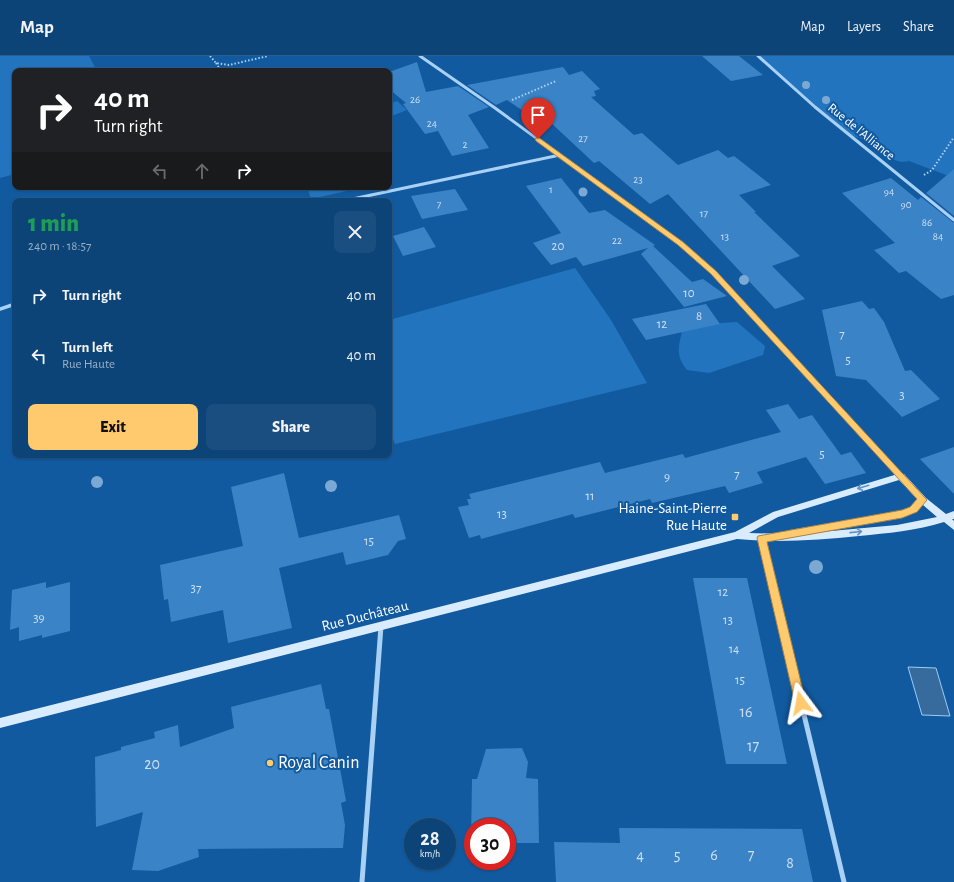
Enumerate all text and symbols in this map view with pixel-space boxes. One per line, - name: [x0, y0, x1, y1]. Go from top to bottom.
- text: Map: [20, 18, 54, 37]
- text: Map: [800, 20, 825, 34]
- text: Layers: [847, 20, 881, 34]
- text: Share: [903, 20, 934, 34]
- icon: right: [28, 84, 80, 136]
- text: 40 m: [94, 85, 150, 113]
- house number: 26: [410, 94, 420, 105]
- pin: [521, 98, 555, 139]
- street label: Rue de l'Alliance: [825, 101, 897, 163]
- icon: arrive: [527, 104, 549, 126]
- text: Turn right: [94, 118, 163, 136]
- house number: 24: [427, 118, 437, 129]
- house number: 27: [578, 133, 588, 144]
- house number: 2: [462, 139, 468, 150]
- icon: left: [149, 160, 171, 182]
- icon: ahead: [191, 160, 213, 182]
- icon: right: [233, 160, 255, 182]
- house number: 23: [633, 174, 643, 185]
- house number: 1: [549, 184, 553, 195]
- house number: 94: [884, 186, 894, 197]
- house number: 7: [437, 199, 442, 210]
- house number: 90: [901, 199, 912, 210]
- house number: 17: [700, 208, 709, 219]
- button: close: [334, 211, 376, 253]
- text: 1 min: [28, 212, 79, 236]
- house number: 86: [922, 217, 932, 228]
- house number: 13: [721, 231, 730, 242]
- house number: 84: [933, 231, 943, 242]
- house number: 22: [612, 235, 622, 246]
- text: 240 m · 18:57: [28, 240, 91, 253]
- house number: 20: [552, 240, 565, 253]
- icon: right: [28, 285, 50, 307]
- house number: 10: [683, 287, 695, 300]
- text: Turn right: [62, 288, 121, 303]
- text: 40 m: [346, 288, 376, 303]
- house number: 8: [696, 310, 702, 323]
- house number: 12: [657, 318, 667, 331]
- house number: 7: [839, 328, 845, 341]
- text: Turn left: [62, 340, 113, 355]
- icon: left: [28, 345, 50, 367]
- text: 40 m: [346, 348, 376, 363]
- house number: 5: [845, 354, 851, 367]
- text: Rue Haute: [62, 358, 115, 371]
- house number: 3: [899, 389, 905, 402]
- button: Exit: [28, 404, 198, 450]
- button: Share: [206, 404, 376, 450]
- house number: 5: [819, 448, 825, 461]
- house number: 7: [734, 468, 740, 481]
- house number: 9: [664, 471, 670, 484]
- one-way arrow: [857, 484, 870, 491]
- house number: 11: [586, 490, 594, 503]
- place label: Haine-Saint-Pierre Rue Haute: [618, 501, 727, 533]
- house number: 13: [497, 508, 507, 521]
- marker: Haine-Saint-Pierre Rue Haute: [730, 512, 740, 522]
- one-way arrow: [849, 529, 862, 536]
- house number: 15: [364, 535, 374, 548]
- house number: 37: [191, 582, 202, 595]
- house number: 12: [718, 586, 728, 599]
- street label: Rue Duchâteau: [320, 598, 410, 634]
- house number: 39: [33, 612, 45, 625]
- house number: 13: [723, 614, 733, 627]
- house number: 14: [729, 643, 739, 656]
- house number: 15: [735, 674, 745, 687]
- position arrow: [780, 682, 822, 724]
- house number: 16: [739, 704, 753, 720]
- house number: 17: [747, 738, 759, 754]
- place label: Royal Canin: [278, 754, 360, 772]
- house number: 20: [144, 756, 160, 772]
- marker: Royal Canin: [265, 758, 275, 768]
- speed limit sign: 30: [464, 818, 516, 870]
- text: 28: [420, 829, 440, 849]
- house number: 4: [636, 847, 644, 863]
- house number: 5: [674, 847, 680, 863]
- house number: 6: [710, 847, 718, 863]
- house number: 7: [748, 847, 755, 863]
- text: km/h: [420, 849, 440, 859]
- house number: 8: [786, 855, 794, 871]

